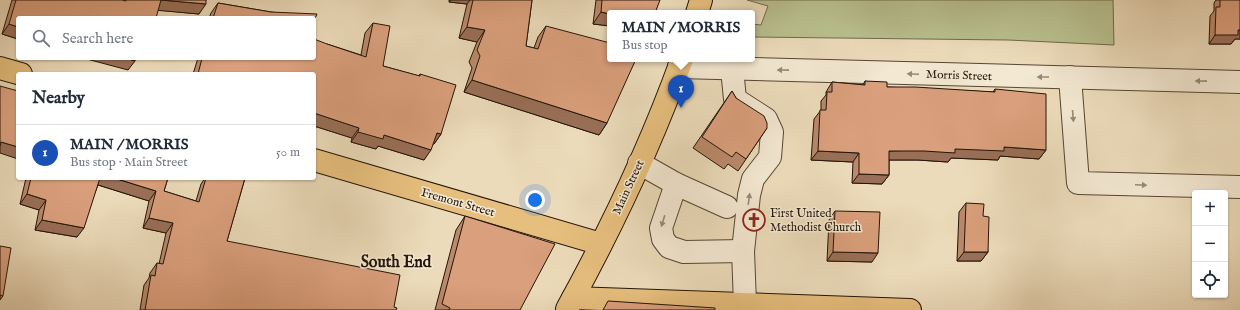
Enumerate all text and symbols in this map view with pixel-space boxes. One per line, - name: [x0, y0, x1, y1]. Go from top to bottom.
- popup: [607, 10, 755, 62]
- search box: [16, 16, 316, 60]
- text: MAIN / MORRIS: [622, 18, 740, 37]
- icon: search: [30, 27, 52, 49]
- text: Search here: [62, 29, 133, 48]
- text: Bus stop: [622, 37, 668, 54]
- one-way arrow: [776, 67, 789, 73]
- street label: Morris Street: [926, 67, 992, 84]
- one-way arrow: [906, 71, 919, 77]
- one-way arrow: [1036, 74, 1049, 80]
- pin: 1: [668, 75, 694, 108]
- one-way arrow: [1194, 78, 1207, 84]
- text: Nearby: [32, 88, 85, 109]
- one-way arrow: [1070, 110, 1077, 122]
- text: MAIN / MORRIS: [70, 135, 188, 154]
- text: 1: [43, 144, 47, 161]
- text: 50 m: [276, 144, 300, 161]
- text: Bus stop · Main Street: [70, 154, 188, 171]
- street label: Main Street: [609, 158, 648, 217]
- one-way arrow: [1135, 181, 1147, 188]
- street label: Fremont Street: [419, 185, 496, 220]
- your location: [525, 190, 545, 210]
- map controls: [1192, 190, 1228, 298]
- button: +: [1192, 190, 1228, 226]
- one-way arrow: [746, 193, 752, 205]
- place label: First United Methodist Church: [770, 206, 862, 235]
- church icon: First United Methodist Church: [741, 207, 767, 233]
- one-way arrow: [660, 215, 666, 227]
- button: −: [1192, 226, 1228, 262]
- district label: South End: [361, 253, 432, 273]
- button: locate: [1192, 262, 1228, 298]

